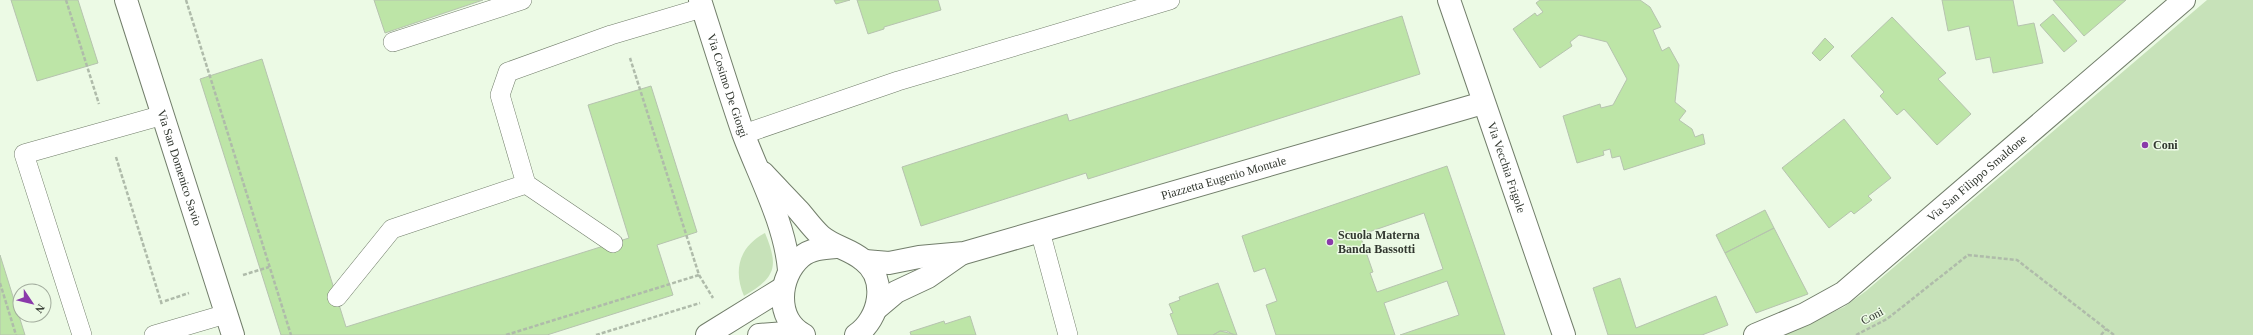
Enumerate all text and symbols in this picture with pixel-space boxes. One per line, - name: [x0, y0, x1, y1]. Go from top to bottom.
- street label: Via Cosimo De Giorgi: [704, 32, 751, 140]
- street label: Via San Domenico Savio: [154, 108, 205, 227]
- street label: Via Vecchia Frigole: [1484, 120, 1529, 215]
- street label: Via San Filippo Smaldone: [1924, 132, 2029, 225]
- place label: Coni: [2153, 138, 2178, 152]
- marker: Coni: [2140, 140, 2150, 150]
- street label: Piazzetta Eugenio Montale: [1159, 153, 1288, 203]
- place label: Scuola Materna Banda Bassotti: [1338, 228, 1420, 256]
- marker: Scuola Materna Banda Bassotti: [1325, 237, 1335, 247]
- north arrow: [12, 283, 52, 323]
- text: N: [33, 302, 47, 315]
- street label: Coni: [1858, 304, 1886, 328]

